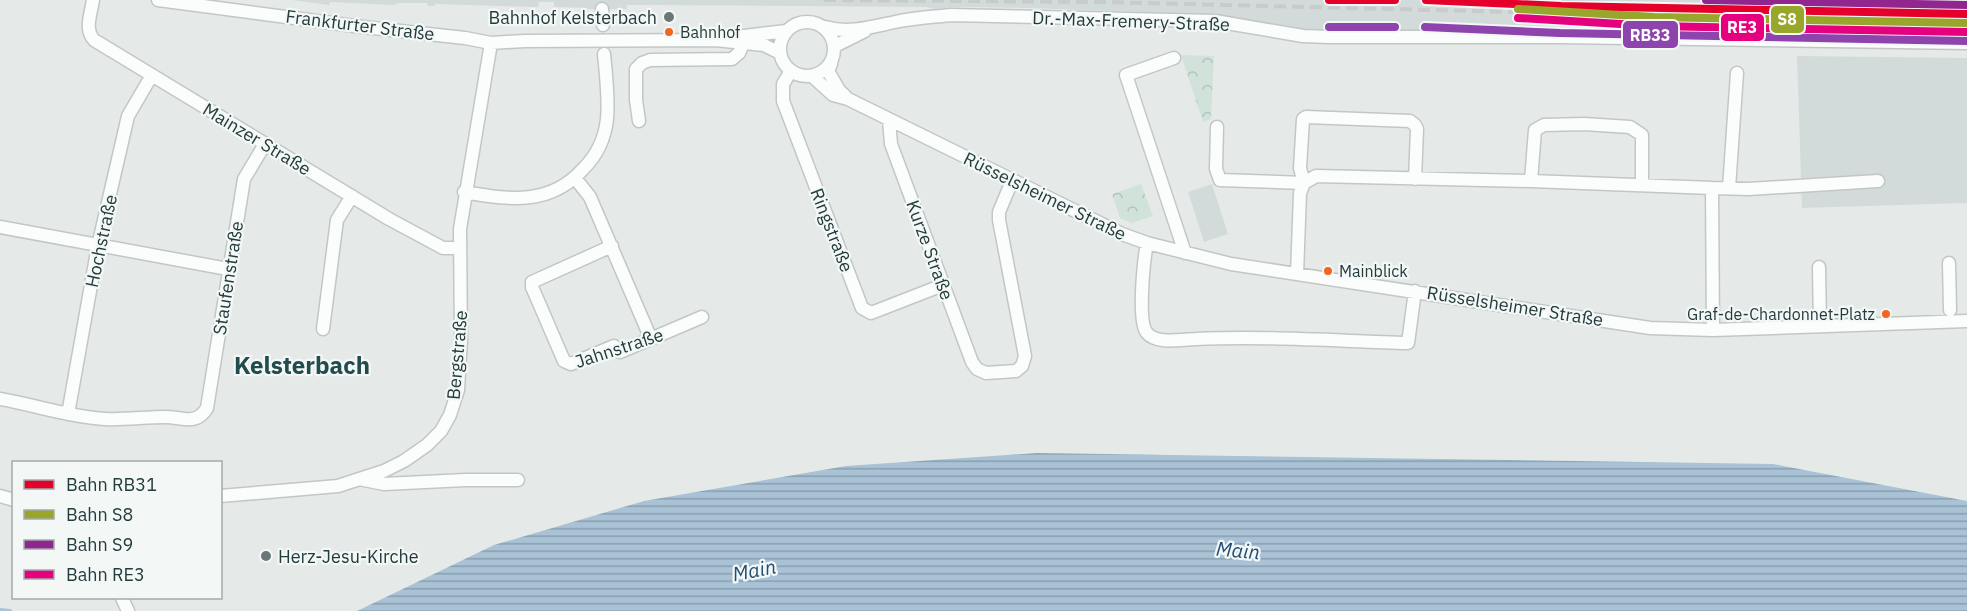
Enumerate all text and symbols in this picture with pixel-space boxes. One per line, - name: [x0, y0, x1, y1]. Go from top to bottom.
- street label: Frankfurter Straße: [284, 4, 436, 46]
- line badge: S8: [1770, 5, 1805, 34]
- place label: Bahnhof Kelsterbach: [488, 6, 657, 29]
- street label: Dr.-Max-Fremery-Straße: [1032, 6, 1230, 36]
- text: S8: [1777, 9, 1797, 29]
- marker: Bahnhof Kelsterbach: [662, 10, 676, 24]
- line badge: RE3: [1720, 13, 1765, 42]
- text: RE3: [1727, 17, 1757, 37]
- line badge: RB33: [1622, 20, 1679, 49]
- place label: Bahnhof: [680, 22, 740, 42]
- text: RB33: [1630, 25, 1670, 45]
- marker: Bahnhof: [663, 26, 675, 38]
- street label: Mainzer Straße: [199, 98, 315, 180]
- street label: Rüsselsheimer Straße: [960, 147, 1130, 245]
- street label: Ringstraße: [805, 185, 859, 275]
- street label: Hochstraße: [80, 192, 122, 290]
- street label: Kurze Straße: [901, 197, 959, 303]
- street label: Staufenstraße: [208, 219, 248, 337]
- place label: Mainblick: [1339, 261, 1408, 281]
- marker: Mainblick: [1322, 265, 1334, 277]
- street label: Rüsselsheimer Straße: [1425, 281, 1605, 331]
- place label: Graf-de-Chardonnet-Platz: [1687, 304, 1875, 324]
- marker: Graf-de-Chardonnet-Platz: [1880, 308, 1892, 320]
- street label: Bergstraße: [442, 309, 472, 401]
- street label: Jahnstraße: [572, 323, 666, 373]
- district label: Kelsterbach: [234, 349, 370, 381]
- legend: [12, 461, 222, 599]
- text: Bahn RB31: [66, 473, 157, 496]
- text: Bahn S8: [66, 503, 133, 526]
- text: Bahn S9: [66, 533, 133, 556]
- water label: Main: [1215, 535, 1261, 565]
- place label: Herz-Jesu-Kirche: [278, 545, 419, 568]
- marker: Herz-Jesu-Kirche: [259, 549, 273, 563]
- water label: Main: [730, 553, 778, 587]
- text: Bahn RE3: [66, 563, 145, 586]

